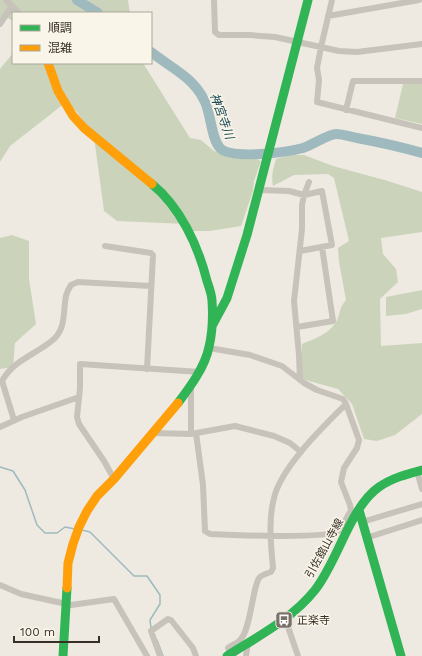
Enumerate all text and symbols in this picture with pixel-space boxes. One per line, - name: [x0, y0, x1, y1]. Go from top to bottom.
- legend: [12, 12, 152, 64]
- text: 順調: [48, 21, 72, 35]
- text: 混雑: [48, 41, 72, 55]
- water label: 神宮寺川: [207, 91, 237, 143]
- street label: 引佐舘山寺線: [303, 516, 346, 580]
- bus stop icon: 正楽寺: [274, 610, 294, 630]
- place label: 正楽寺: [297, 614, 330, 627]
- scale bar: [14, 618, 99, 644]
- text: 100 m: [20, 625, 55, 639]

